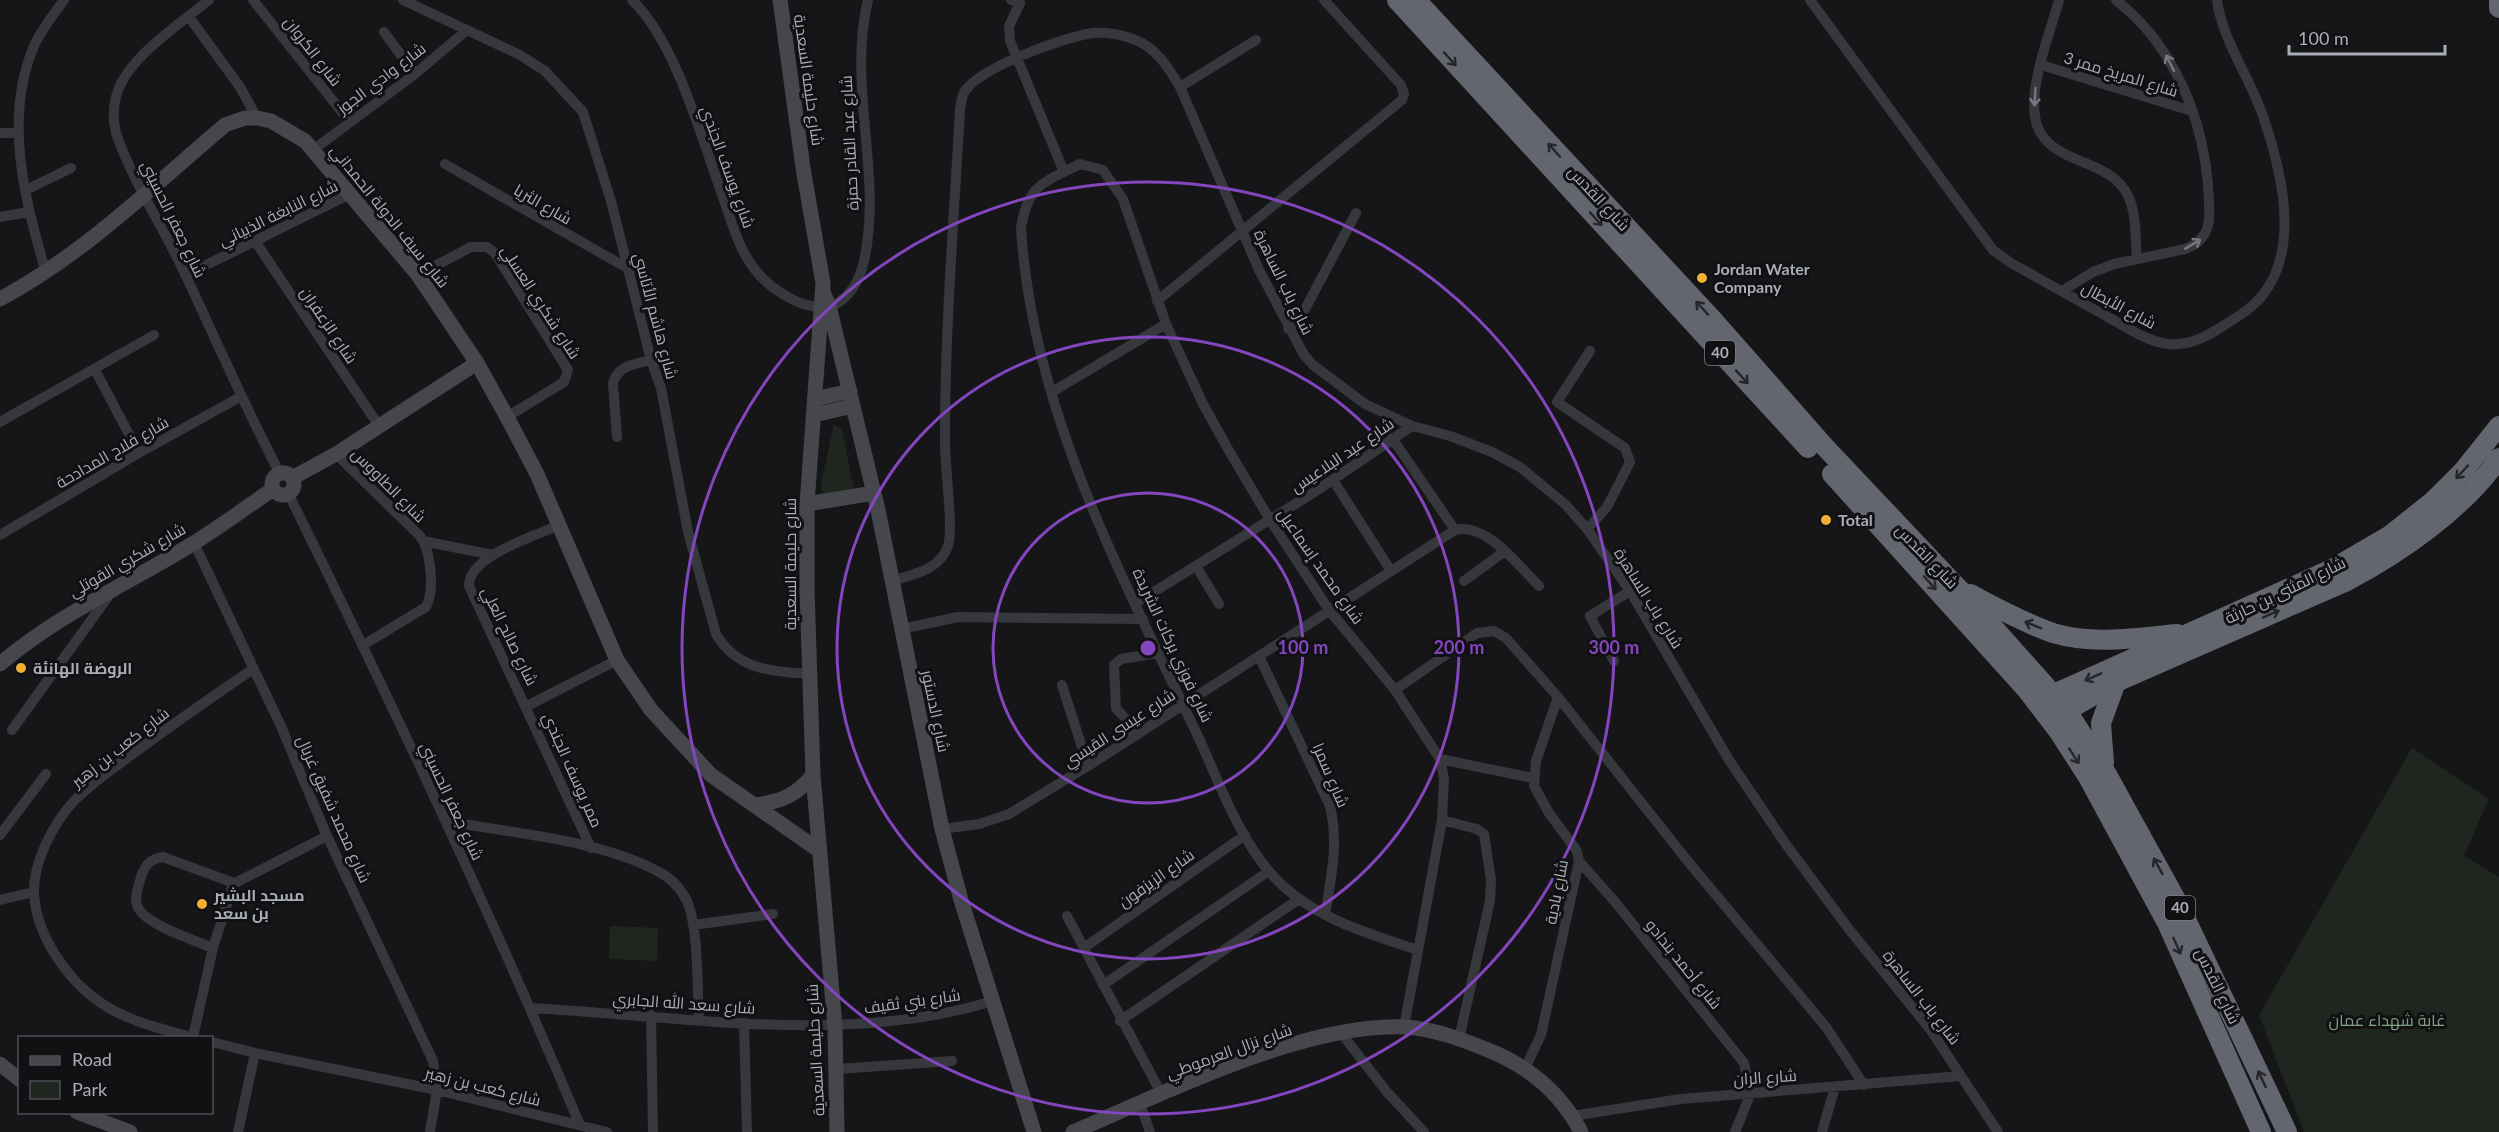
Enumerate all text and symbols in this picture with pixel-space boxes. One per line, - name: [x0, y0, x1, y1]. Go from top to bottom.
- street label: شارع الكروان: [278, 12, 346, 91]
- street label: شارع حليمة السعدية: [788, 13, 828, 147]
- scale bar: [2289, 18, 2445, 56]
- text: 100 m: [2298, 27, 2349, 49]
- street label: شارع وادي الجوز: [332, 38, 432, 122]
- street label: شارع المريخ ممر 3: [2061, 47, 2181, 103]
- one-way arrow: [1443, 51, 1457, 66]
- one-way arrow: [2163, 54, 2175, 72]
- street label: شارع عبد القادر حمزة: [835, 75, 865, 211]
- one-way arrow: [2030, 87, 2041, 107]
- street label: شارع يوسف الجندي: [693, 103, 759, 232]
- street label: شارع سيف الدولة الحمداني: [323, 140, 454, 294]
- one-way arrow: [1547, 143, 1562, 158]
- street label: شارع جعفر الحسيني: [133, 157, 211, 283]
- street label: شارع القدس: [1562, 161, 1634, 236]
- street label: شارع النابغة الذبياني: [215, 175, 343, 254]
- street label: شارع الثريا: [509, 179, 576, 230]
- one-way arrow: [1589, 211, 1603, 226]
- street label: شارع باب الساهرة: [1248, 226, 1318, 339]
- one-way arrow: [2184, 237, 2201, 249]
- street label: شارع شكري العسلي: [493, 241, 585, 365]
- street label: شارع هاشم الأتاسي: [627, 251, 682, 382]
- place label: Jordan Water Company: [1714, 259, 1810, 296]
- marker: Jordan Water Company: [1695, 271, 1709, 285]
- street label: شارع الأبطال: [2077, 277, 2160, 335]
- street label: شارع الزعفران: [294, 283, 362, 368]
- one-way arrow: [1694, 301, 1709, 316]
- road number: 40: [1705, 341, 1735, 365]
- one-way arrow: [1735, 369, 1749, 384]
- street label: شارع فلاح المدادحة: [52, 412, 173, 494]
- street label: شارع عيد البلاعيس: [1287, 413, 1399, 499]
- street label: شارع الطاووس: [346, 444, 430, 528]
- one-way arrow: [2455, 464, 2469, 479]
- street label: شارع حليمة السعدية: [780, 498, 802, 630]
- street label: شارع محمد إسماعيل: [1272, 504, 1368, 629]
- place label: Total: [1838, 510, 1873, 529]
- marker: Total: [1819, 513, 1833, 527]
- street label: شارع شكري القوتلي: [65, 518, 191, 605]
- street label: شارع القدس: [1890, 520, 1963, 594]
- street label: شارع باب الساهرة: [1608, 544, 1688, 653]
- street label: شارع المثنى بن حارثة: [2221, 552, 2350, 630]
- street label: شارع فوزي بركات الشريدة: [1125, 565, 1217, 727]
- one-way arrow: [1923, 576, 1937, 591]
- street label: شارع صالح العلي: [474, 583, 542, 690]
- one-way arrow: [2262, 608, 2280, 619]
- one-way arrow: [2025, 619, 2043, 630]
- text: 100 m: [1278, 636, 1328, 658]
- text: 200 m: [1434, 636, 1484, 658]
- text: 300 m: [1589, 636, 1639, 658]
- centre of rings: [1138, 638, 1158, 658]
- place label: الروضة الهانئة: [33, 658, 132, 678]
- marker: الروضة الهانئة: [14, 661, 28, 675]
- street label: شارع الدستور: [915, 667, 954, 754]
- one-way arrow: [2084, 672, 2102, 683]
- street label: شارع عيسى القيسي: [1059, 684, 1180, 774]
- street label: شارع كعب بن زهير: [66, 703, 174, 794]
- street label: ممر يوسف الجندي: [535, 709, 607, 832]
- street label: شارع محمد شفيق غربال: [291, 732, 375, 886]
- street label: شارع جعفر الحسيني: [412, 739, 488, 865]
- street label: شارع سمرا: [1307, 740, 1354, 811]
- one-way arrow: [2069, 747, 2081, 764]
- street label: شارع الزيزفون: [1114, 844, 1199, 913]
- street label: شارع بادية: [1540, 858, 1574, 926]
- one-way arrow: [2152, 858, 2163, 876]
- place label: مسجد البشير بن سعد: [213, 885, 305, 923]
- road number: 40: [2165, 896, 2195, 920]
- marker: مسجد البشير بن سعد: [195, 897, 209, 911]
- street label: شارع أحمد بندادو: [1640, 915, 1726, 1014]
- one-way arrow: [2172, 936, 2184, 954]
- street label: شارع القدس: [2189, 945, 2245, 1028]
- street label: شارع باب الساهرة: [1877, 946, 1965, 1050]
- street label: شارع حليمة السعدية: [802, 983, 830, 1117]
- street label: شارع بني ثقيف: [862, 984, 962, 1022]
- street label: شارع سعد الله الجابري: [612, 988, 756, 1022]
- park label: غابة شهداء عمان: [2329, 1010, 2445, 1031]
- street label: شارع نزال العرموطي: [1163, 1019, 1296, 1087]
- legend: [18, 1036, 213, 1114]
- text: Road: [72, 1048, 112, 1070]
- street label: شارع كعب بن زهير: [422, 1062, 543, 1112]
- street label: شارع الران: [1733, 1065, 1798, 1091]
- one-way arrow: [2256, 1070, 2268, 1088]
- text: Park: [72, 1078, 108, 1100]

